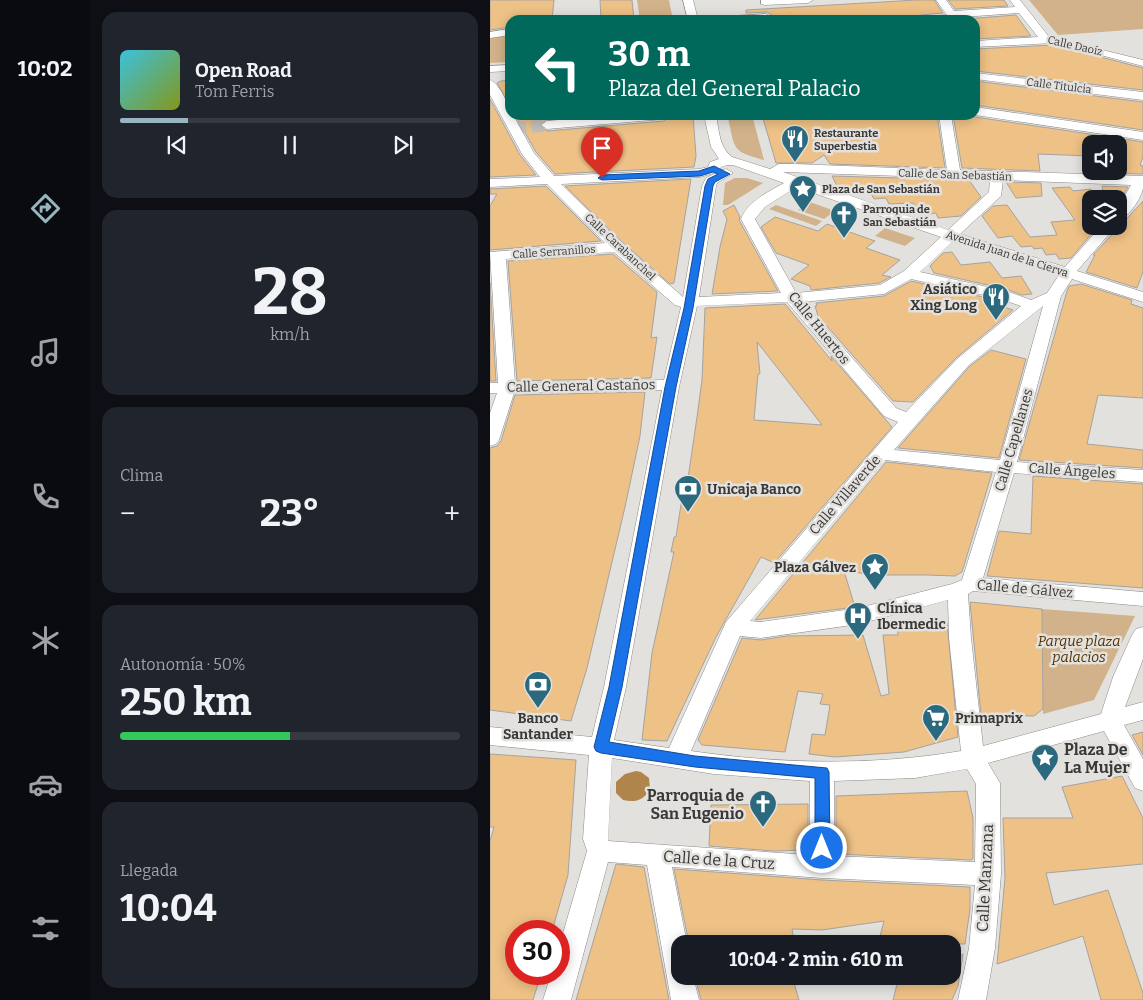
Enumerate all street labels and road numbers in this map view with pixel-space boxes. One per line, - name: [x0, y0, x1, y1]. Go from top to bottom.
- street label: Calle Daoíz: [1046, 33, 1104, 59]
- street label: Calle Titulcia: [1026, 76, 1092, 96]
- street label: Calle de San Sebastián: [898, 167, 1012, 183]
- street label: Calle Carabanchel: [582, 211, 658, 283]
- street label: Avenida Juan de la Cierva: [944, 228, 1070, 280]
- street label: Calle Serranillos: [512, 243, 596, 261]
- street label: Calle Huertos: [785, 288, 853, 368]
- street label: Calle General Castaños: [506, 376, 656, 396]
- street label: Calle Capellanes: [991, 387, 1037, 493]
- street label: Calle Villaverde: [806, 452, 884, 538]
- street label: Calle Ángeles: [1028, 458, 1116, 483]
- street label: Calle de Gálvez: [976, 576, 1074, 602]
- street label: Calle Manzana: [973, 823, 997, 932]
- street label: Calle de la Cruz: [662, 847, 776, 873]

